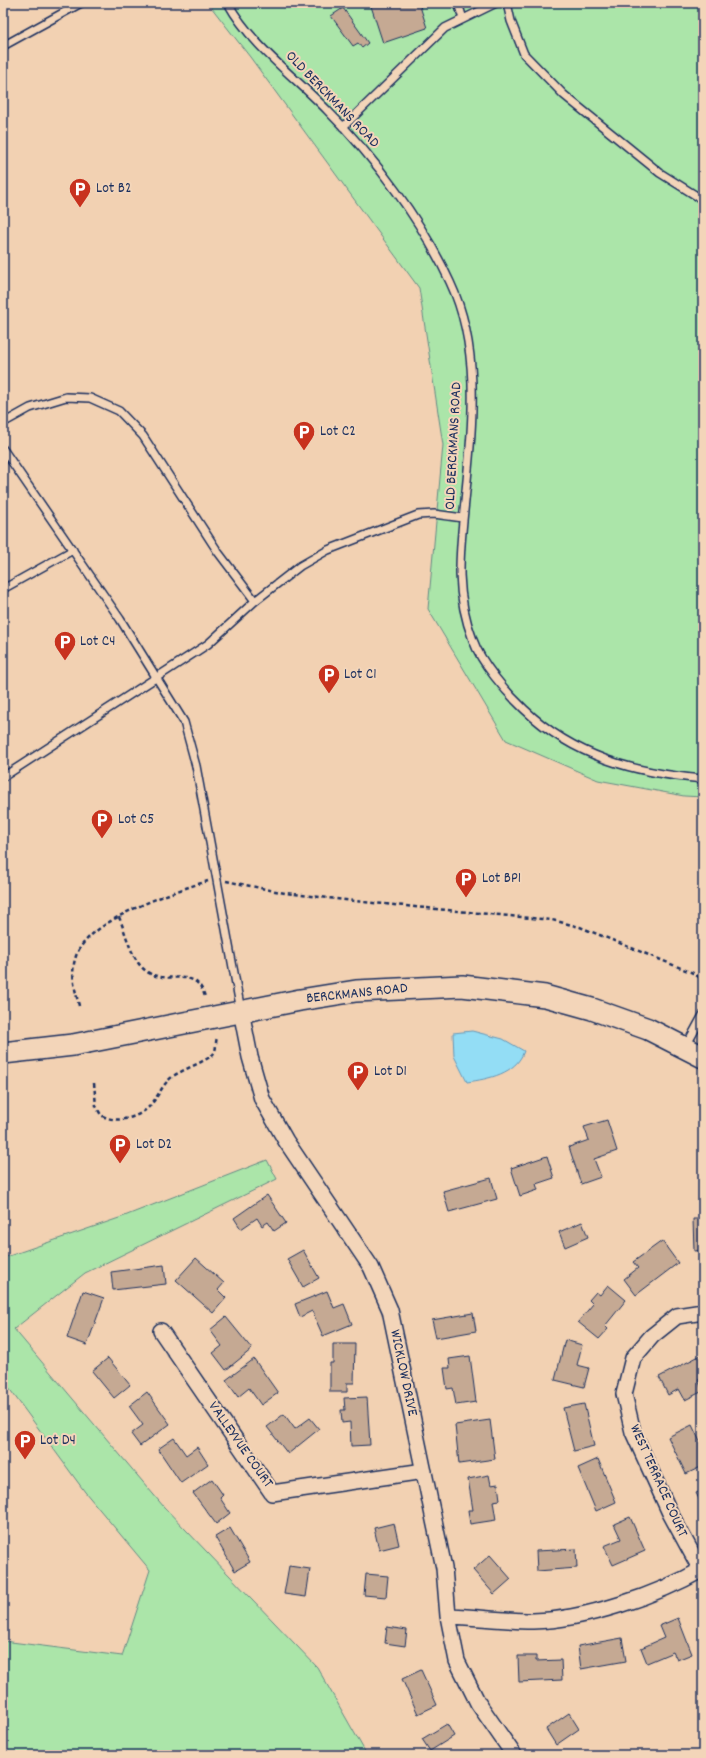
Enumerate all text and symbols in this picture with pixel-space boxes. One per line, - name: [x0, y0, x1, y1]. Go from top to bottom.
- street label: OLD BERCKMANS ROAD: [280, 46, 384, 154]
- parking icon: Lot B2: [67, 176, 93, 209]
- place label: Lot B2: [96, 178, 131, 200]
- street label: OLD BERCKMANS ROAD: [440, 381, 468, 510]
- parking icon: Lot C2: [291, 419, 317, 452]
- place label: Lot C2: [320, 421, 356, 443]
- parking icon: Lot C4: [52, 629, 78, 662]
- place label: Lot C4: [80, 631, 115, 653]
- parking icon: Lot C1: [316, 662, 342, 695]
- place label: Lot C1: [344, 664, 376, 686]
- parking icon: Lot C5: [89, 807, 115, 840]
- place label: Lot C5: [118, 809, 154, 831]
- parking icon: Lot BP1: [453, 866, 479, 899]
- place label: Lot BP1: [482, 868, 521, 890]
- street label: BERCKMANS ROAD: [305, 978, 409, 1010]
- parking icon: Lot D1: [345, 1059, 371, 1092]
- place label: Lot D1: [374, 1061, 407, 1083]
- parking icon: Lot D2: [107, 1132, 133, 1165]
- place label: Lot D2: [136, 1134, 172, 1156]
- street label: WICKLOW DRIVE: [383, 1328, 423, 1419]
- street label: VALLEYVUE COURT: [202, 1397, 278, 1493]
- street label: WEST TERRACE COURT: [623, 1421, 693, 1541]
- parking icon: Lot D4: [12, 1428, 38, 1461]
- place label: Lot D4: [40, 1430, 76, 1452]

